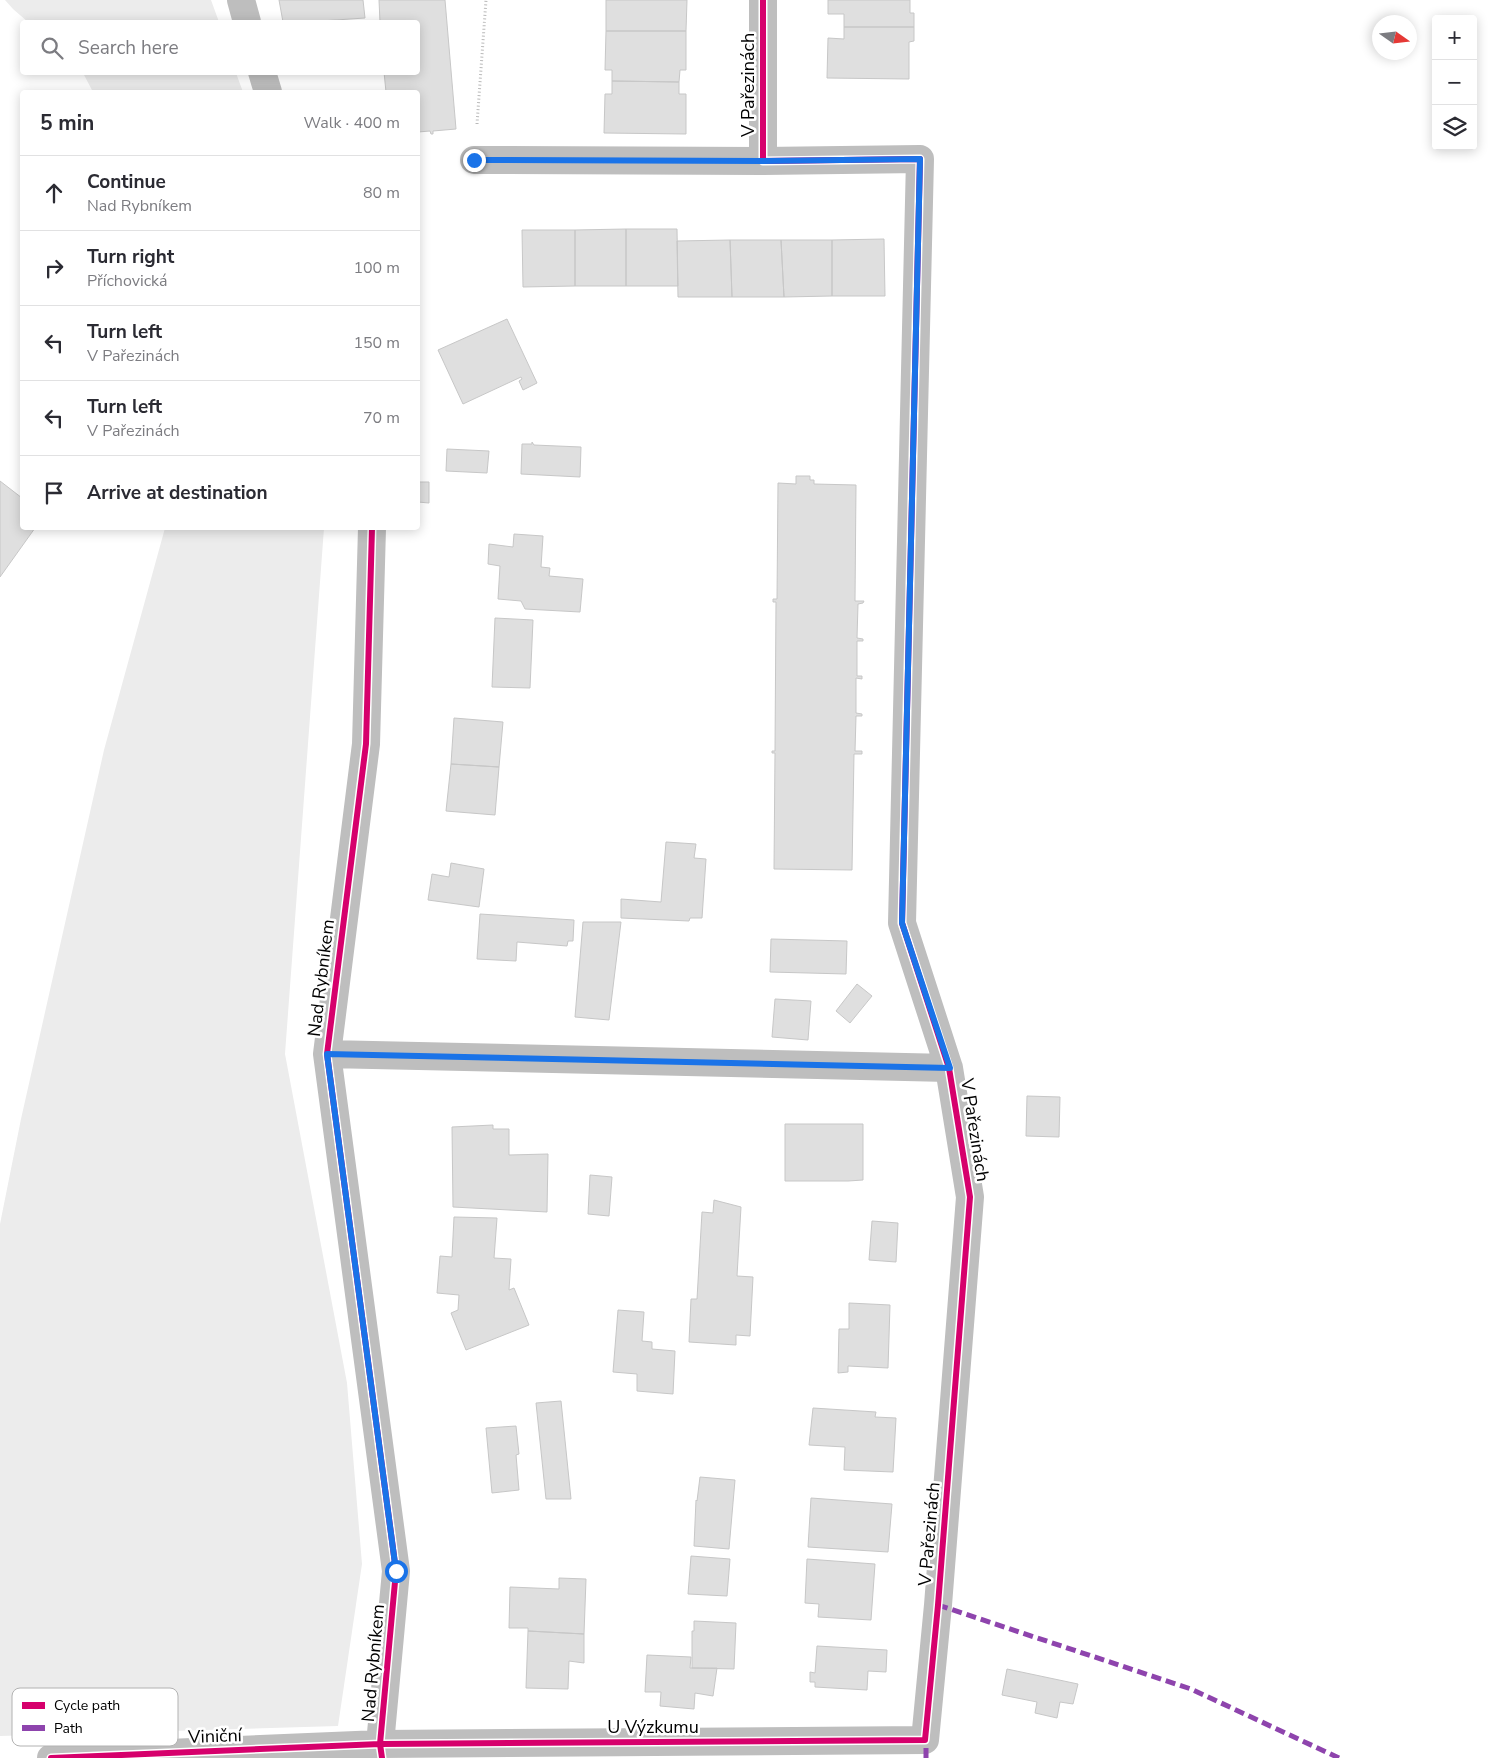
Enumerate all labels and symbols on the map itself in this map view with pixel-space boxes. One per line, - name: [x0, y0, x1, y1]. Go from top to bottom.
- north arrow: [1372, 15, 1417, 60]
- street label: V Pařezinách: [736, 33, 760, 138]
- route end: [463, 149, 486, 172]
- street label: Nad Rybníkem: [302, 918, 340, 1038]
- street label: V Pařezinách: [955, 1076, 995, 1183]
- street label: V Pařezinách: [912, 1481, 945, 1588]
- route start: [385, 1560, 408, 1583]
- street label: Nad Rybníkem: [356, 1603, 390, 1723]
- legend: [12, 1688, 178, 1746]
- text: Cycle path: [54, 1696, 120, 1715]
- street label: U Výzkumu: [607, 1715, 699, 1739]
- text: Path: [54, 1719, 83, 1738]
- street label: Viniční: [187, 1723, 243, 1749]

